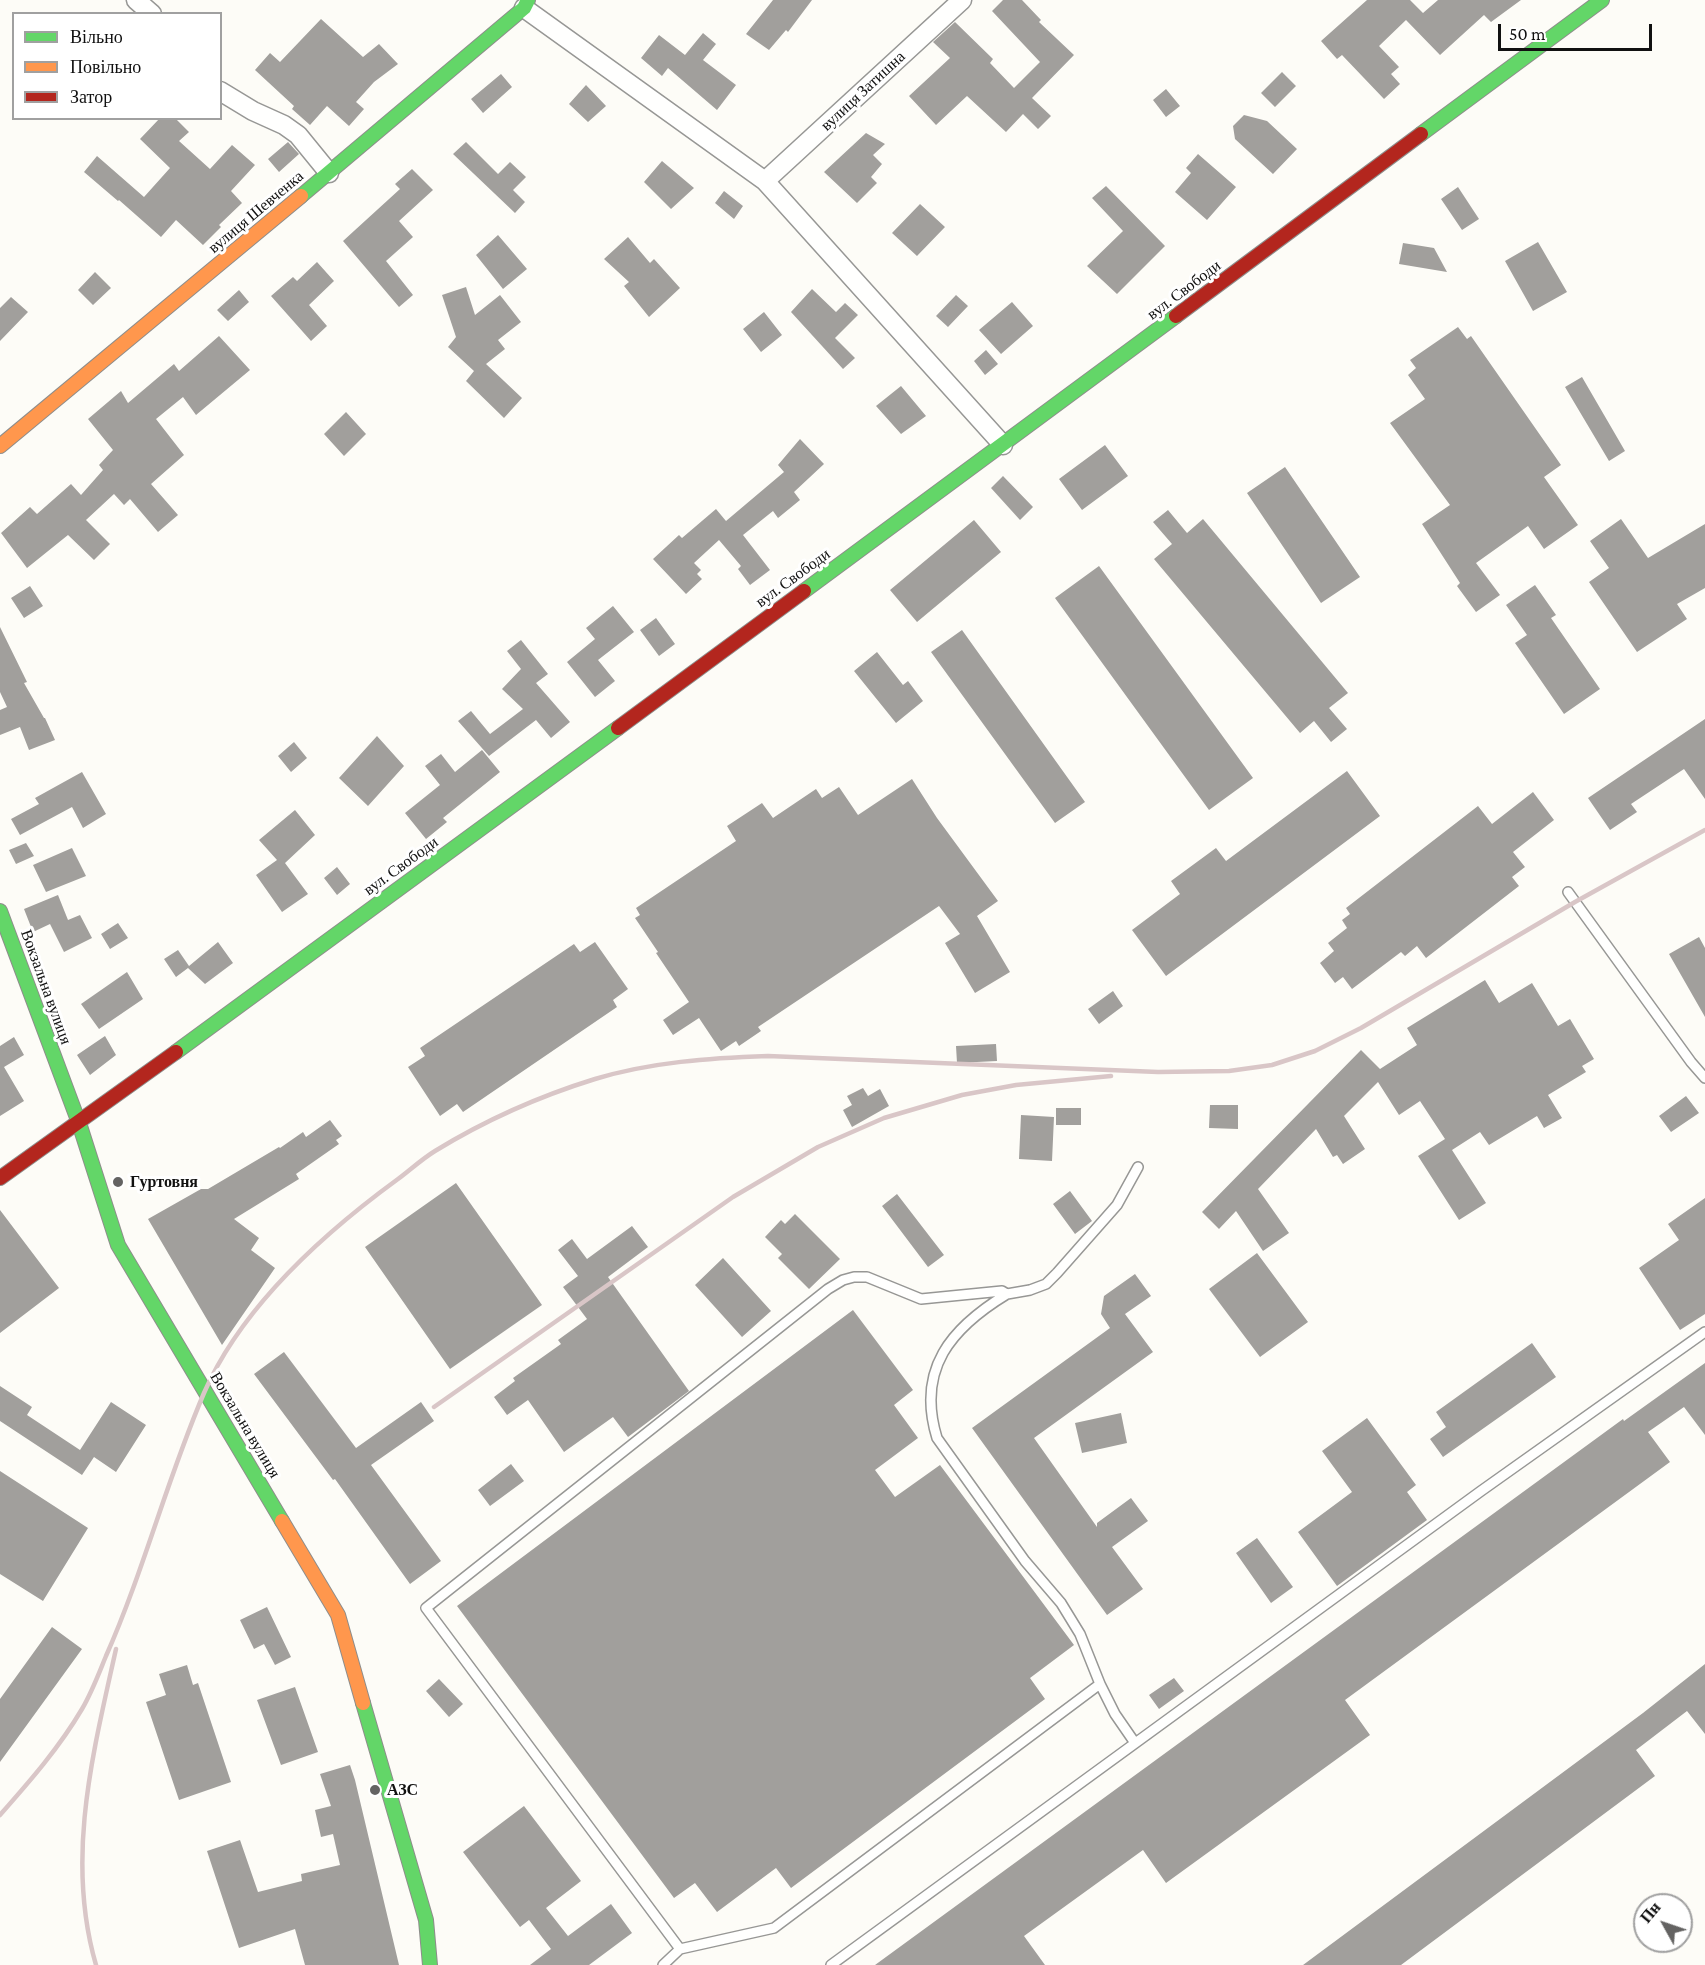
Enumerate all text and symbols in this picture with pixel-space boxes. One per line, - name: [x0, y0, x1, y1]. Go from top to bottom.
- legend: [12, 12, 222, 120]
- scale bar: [1501, 12, 1656, 50]
- text: 50 m: [1509, 24, 1546, 44]
- text: Вільно: [70, 27, 123, 47]
- street label: вулиця Затишна: [817, 47, 909, 135]
- text: Повільно: [70, 57, 141, 77]
- text: Затор: [70, 87, 112, 107]
- street label: вулиця Шевченка: [205, 167, 307, 257]
- street label: вул. Свободи: [1143, 256, 1225, 324]
- street label: вул. Свободи: [752, 545, 834, 611]
- street label: вул. Свободи: [360, 833, 442, 899]
- street label: Вокзальна вулиця: [16, 927, 76, 1047]
- place label: Гуртовня: [130, 1172, 198, 1192]
- marker: Гуртовня: [111, 1175, 125, 1189]
- street label: Вокзальна вулиця: [206, 1368, 284, 1482]
- place label: АЗС: [387, 1780, 418, 1800]
- marker: АЗС: [368, 1783, 382, 1797]
- north arrow: [1633, 1893, 1693, 1953]
- text: Пн: [1637, 1899, 1664, 1926]

